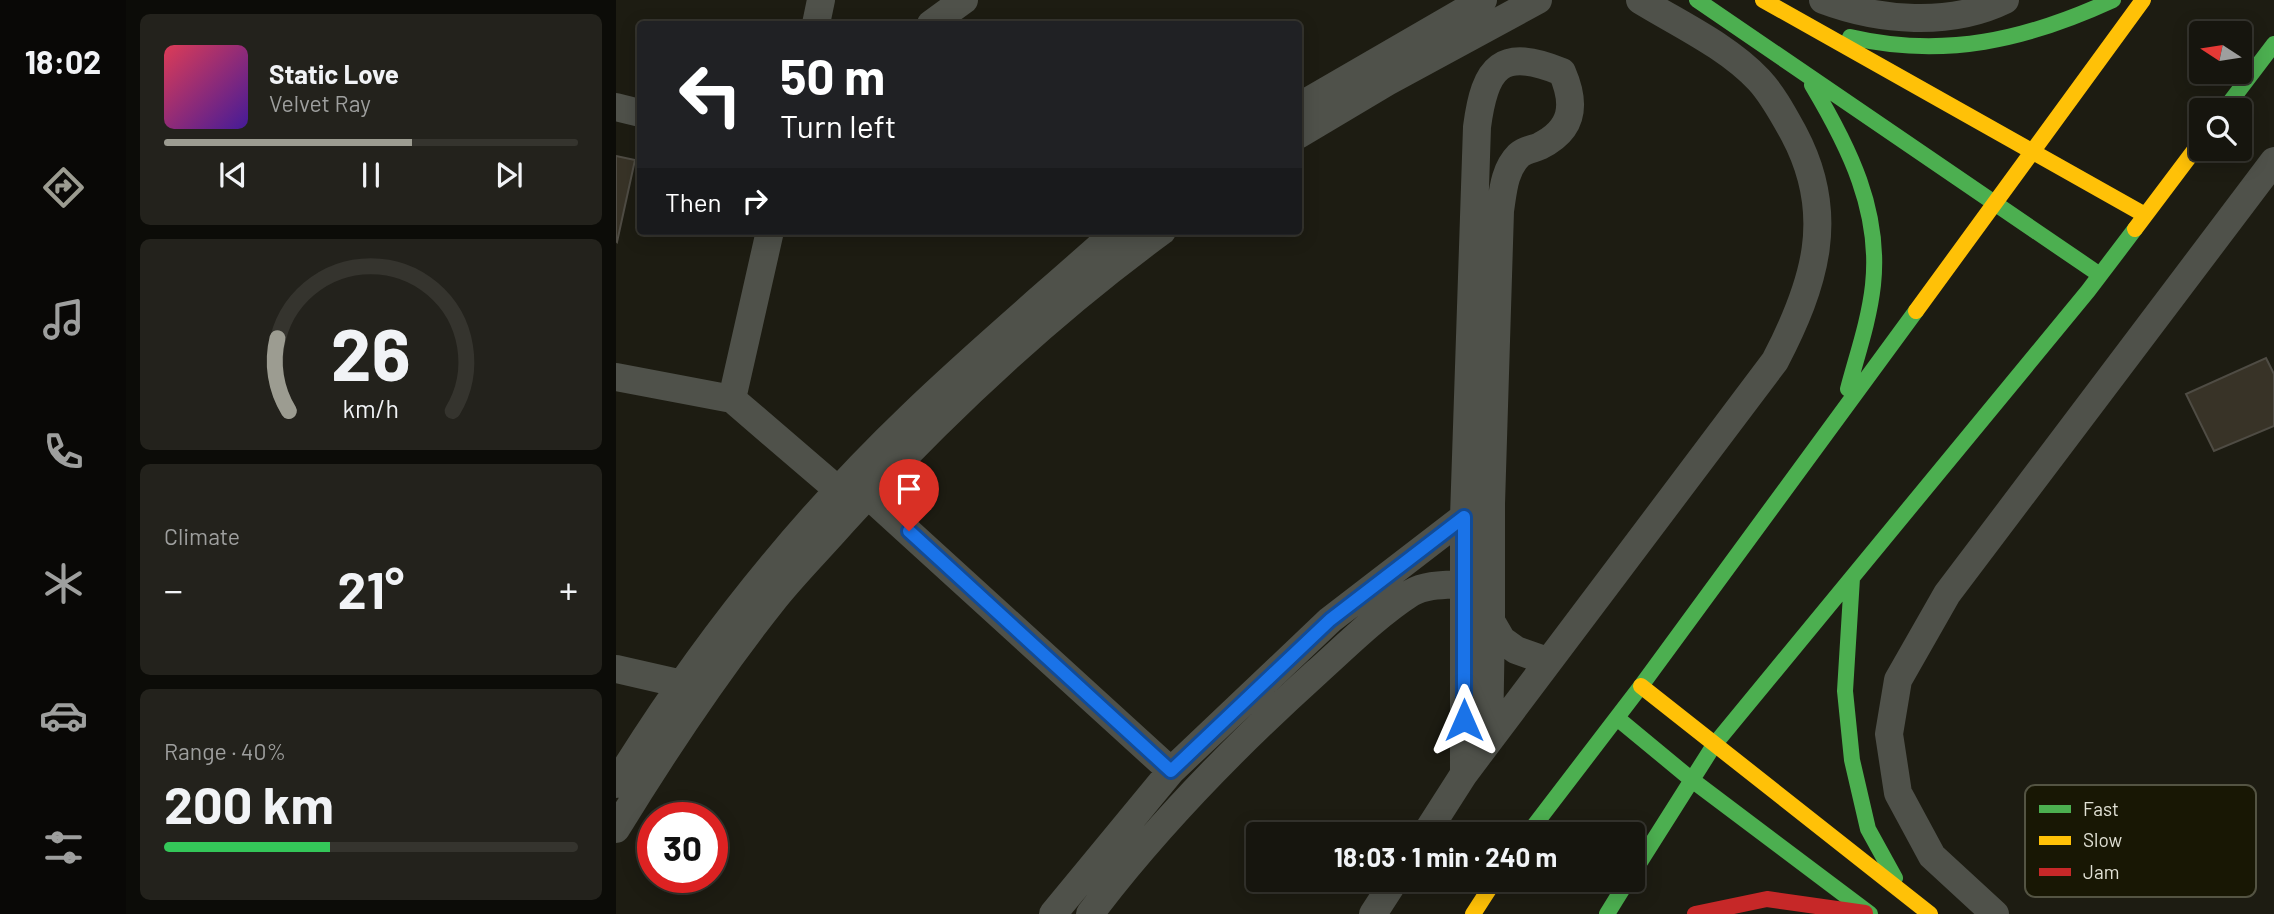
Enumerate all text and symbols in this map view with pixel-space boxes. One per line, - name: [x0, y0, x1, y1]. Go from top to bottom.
- north arrow: [2189, 21, 2252, 84]
- map controls: [2189, 21, 2252, 161]
- text: 18:02: [25, 42, 101, 80]
- text: 50 m: [780, 46, 885, 105]
- icon: left: [665, 49, 756, 140]
- text: Static Love: [269, 58, 399, 89]
- text: Velvet Ray: [269, 89, 371, 117]
- button: search: [2189, 98, 2252, 161]
- text: Turn left: [780, 106, 897, 144]
- icon: previous: [214, 156, 252, 194]
- icon: pause: [352, 156, 390, 194]
- icon: next: [490, 156, 528, 194]
- icon: directions: [39, 163, 88, 212]
- icon: right: [736, 182, 774, 220]
- text: Then: [665, 186, 722, 217]
- icon: music: [39, 295, 88, 344]
- text: 26: [331, 308, 411, 396]
- text: km/h: [343, 392, 399, 422]
- icon: phone: [39, 427, 88, 476]
- pin: [879, 459, 939, 531]
- icon: arrive: [890, 470, 928, 508]
- text: Climate: [164, 522, 240, 550]
- text: 21°: [338, 557, 404, 619]
- icon: climate: [39, 559, 88, 608]
- text: −: [164, 566, 183, 612]
- text: +: [559, 566, 578, 612]
- position arrow: [1427, 683, 1501, 757]
- icon: car: [39, 691, 88, 740]
- text: Range · 40%: [164, 737, 286, 765]
- text: 200 km: [164, 772, 334, 834]
- legend: [2025, 785, 2256, 897]
- text: Fast: [2083, 797, 2119, 820]
- speed limit sign: 30: [637, 802, 728, 893]
- icon: filters: [39, 823, 88, 872]
- text: Slow: [2083, 828, 2122, 851]
- text: 18:03 · 1 min · 240 m: [1334, 841, 1557, 872]
- text: Jam: [2083, 860, 2119, 883]

